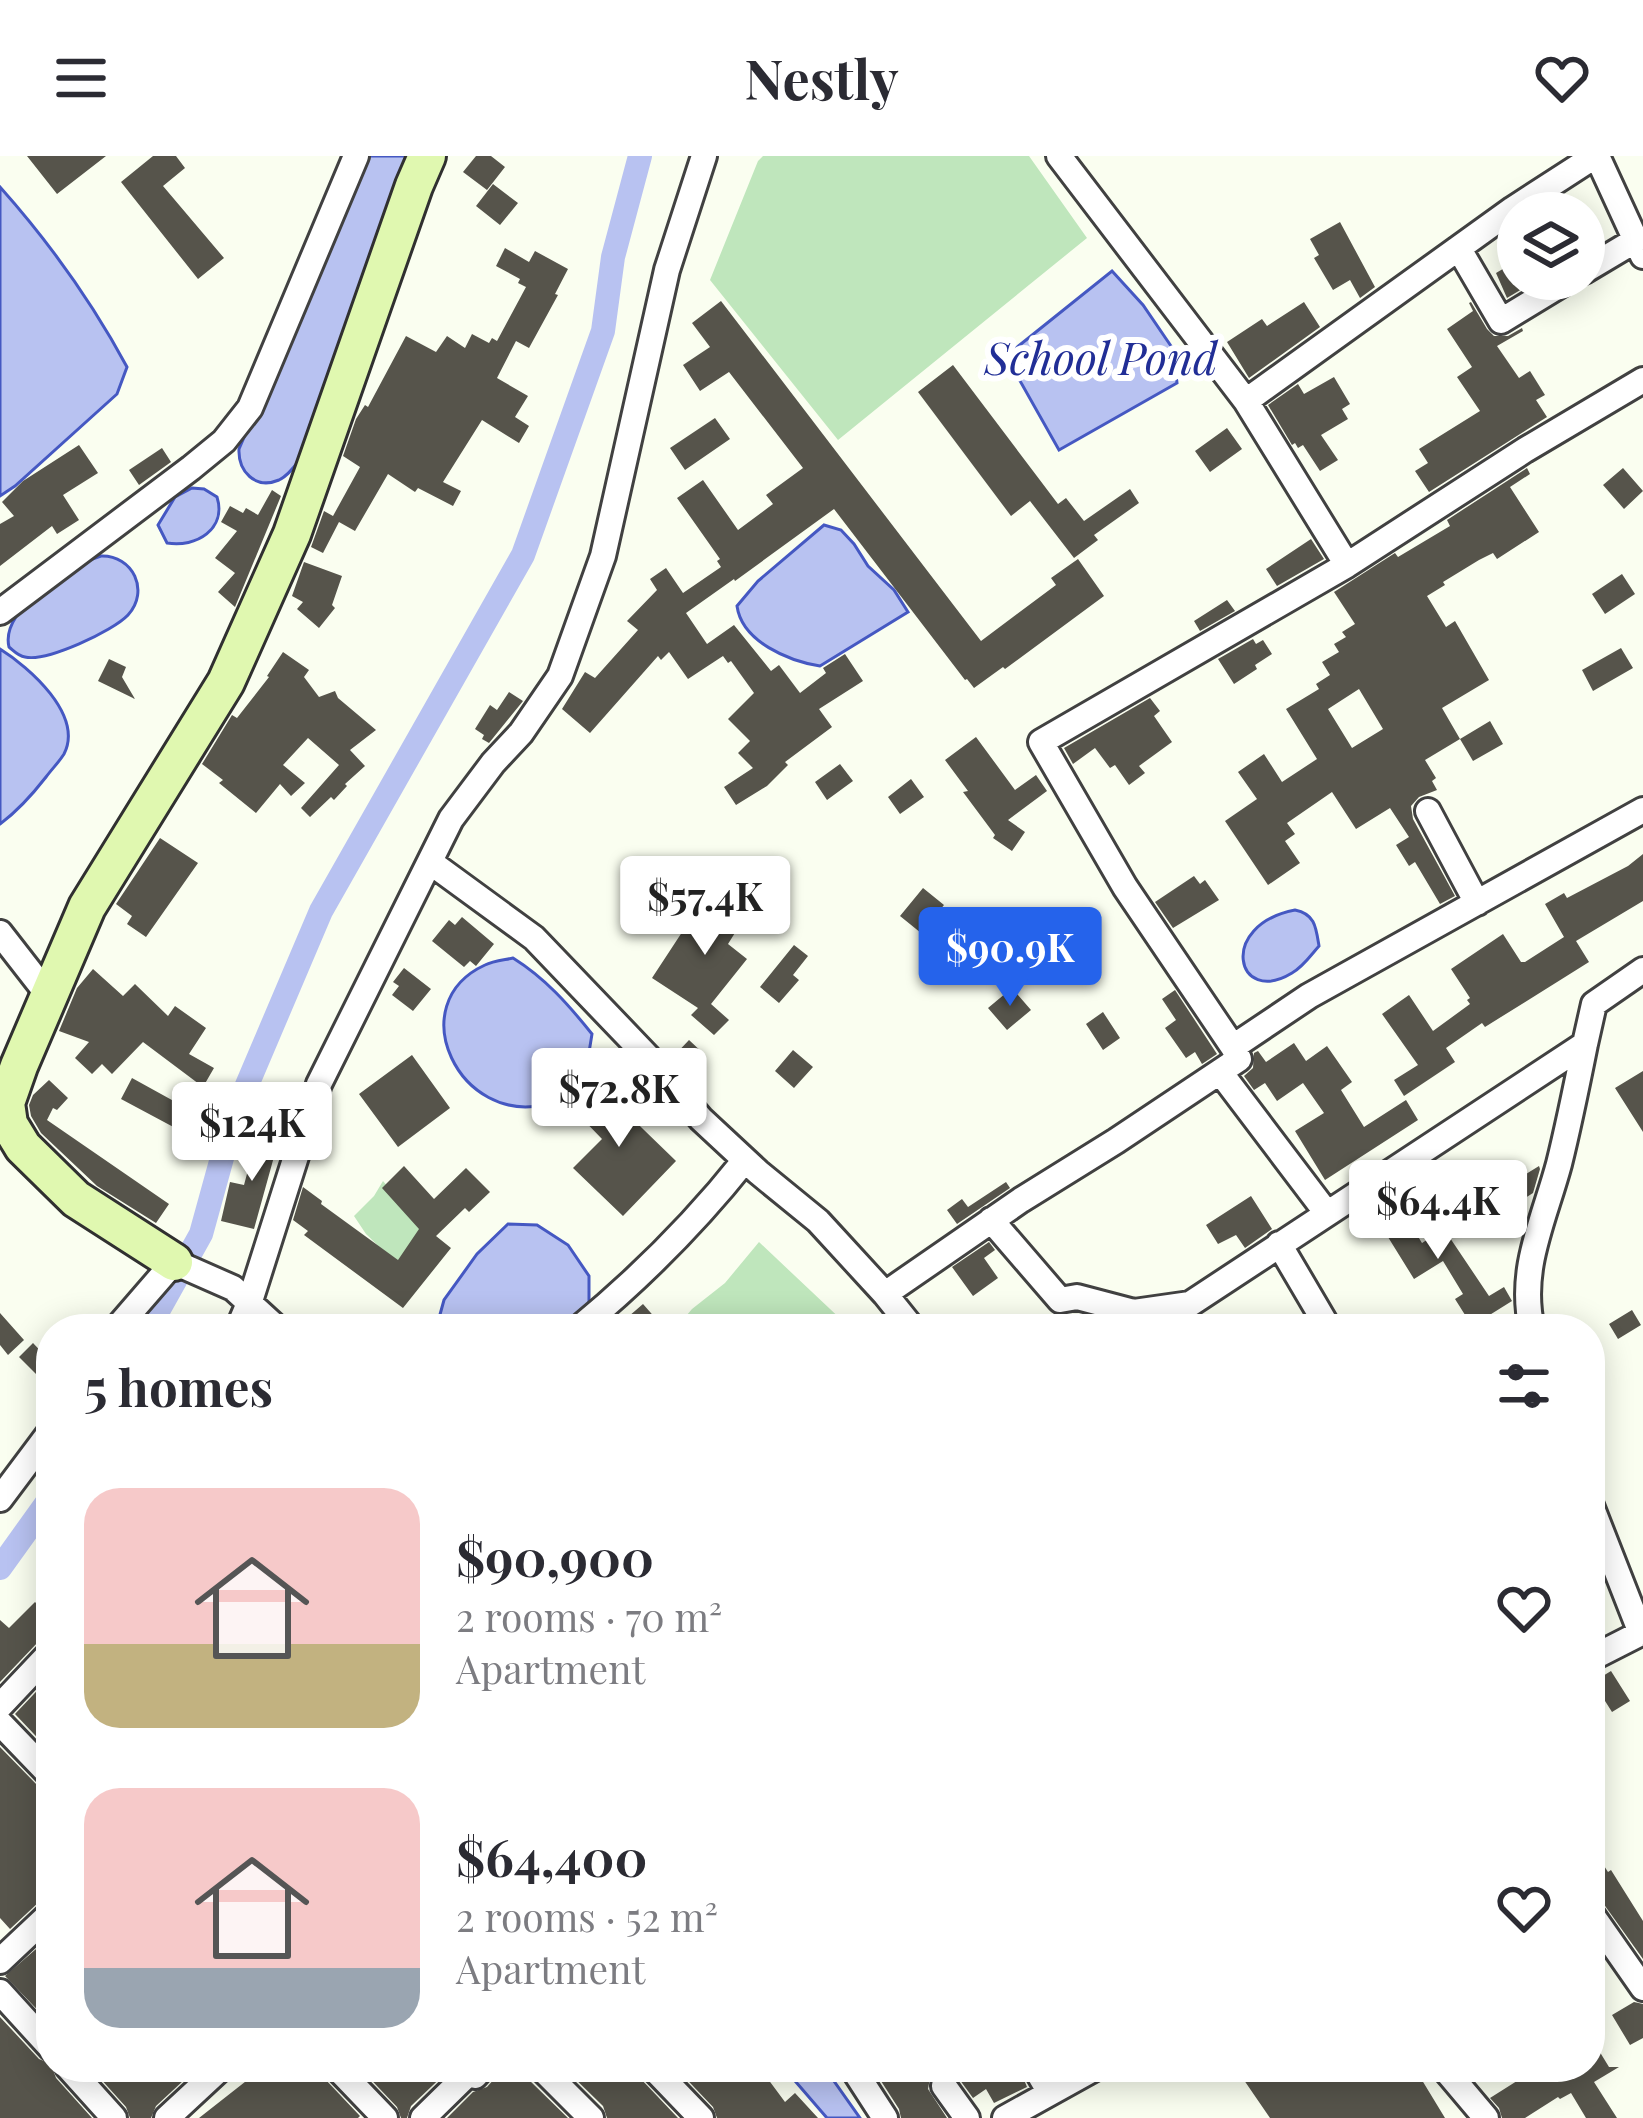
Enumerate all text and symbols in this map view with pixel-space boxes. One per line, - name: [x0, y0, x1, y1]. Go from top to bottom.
- text: Nestly: [745, 42, 898, 114]
- icon: menu: [48, 45, 114, 111]
- icon: heart: [1529, 45, 1595, 111]
- map controls: [1497, 192, 1605, 300]
- button: layers: [1497, 192, 1605, 300]
- water label: School Pond: [983, 326, 1219, 386]
- pin: $57.4K: [607, 856, 803, 958]
- text: $57.4K: [647, 869, 763, 921]
- pin: $90.9K: [912, 907, 1108, 1009]
- text: $90.9K: [946, 920, 1074, 972]
- pin: $72.8K: [521, 1048, 717, 1150]
- text: $72.8K: [559, 1061, 679, 1113]
- pin: $124K: [168, 1082, 336, 1184]
- text: $124K: [199, 1095, 305, 1147]
- pin: $64.4K: [1340, 1160, 1536, 1262]
- text: $64.4K: [1376, 1173, 1500, 1225]
- text: 5 homes: [84, 1352, 273, 1420]
- icon: filters: [1491, 1353, 1557, 1419]
- text: $90,900: [456, 1522, 654, 1590]
- icon: home: [180, 1536, 324, 1680]
- icon: heart: [1491, 1575, 1557, 1641]
- text: 2 rooms · 70 m²: [456, 1590, 722, 1642]
- text: Apartment: [456, 1642, 645, 1694]
- text: $64,400: [456, 1822, 647, 1890]
- icon: home: [180, 1836, 324, 1980]
- icon: heart: [1491, 1875, 1557, 1941]
- text: 2 rooms · 52 m²: [456, 1890, 718, 1942]
- text: Apartment: [456, 1942, 645, 1994]

